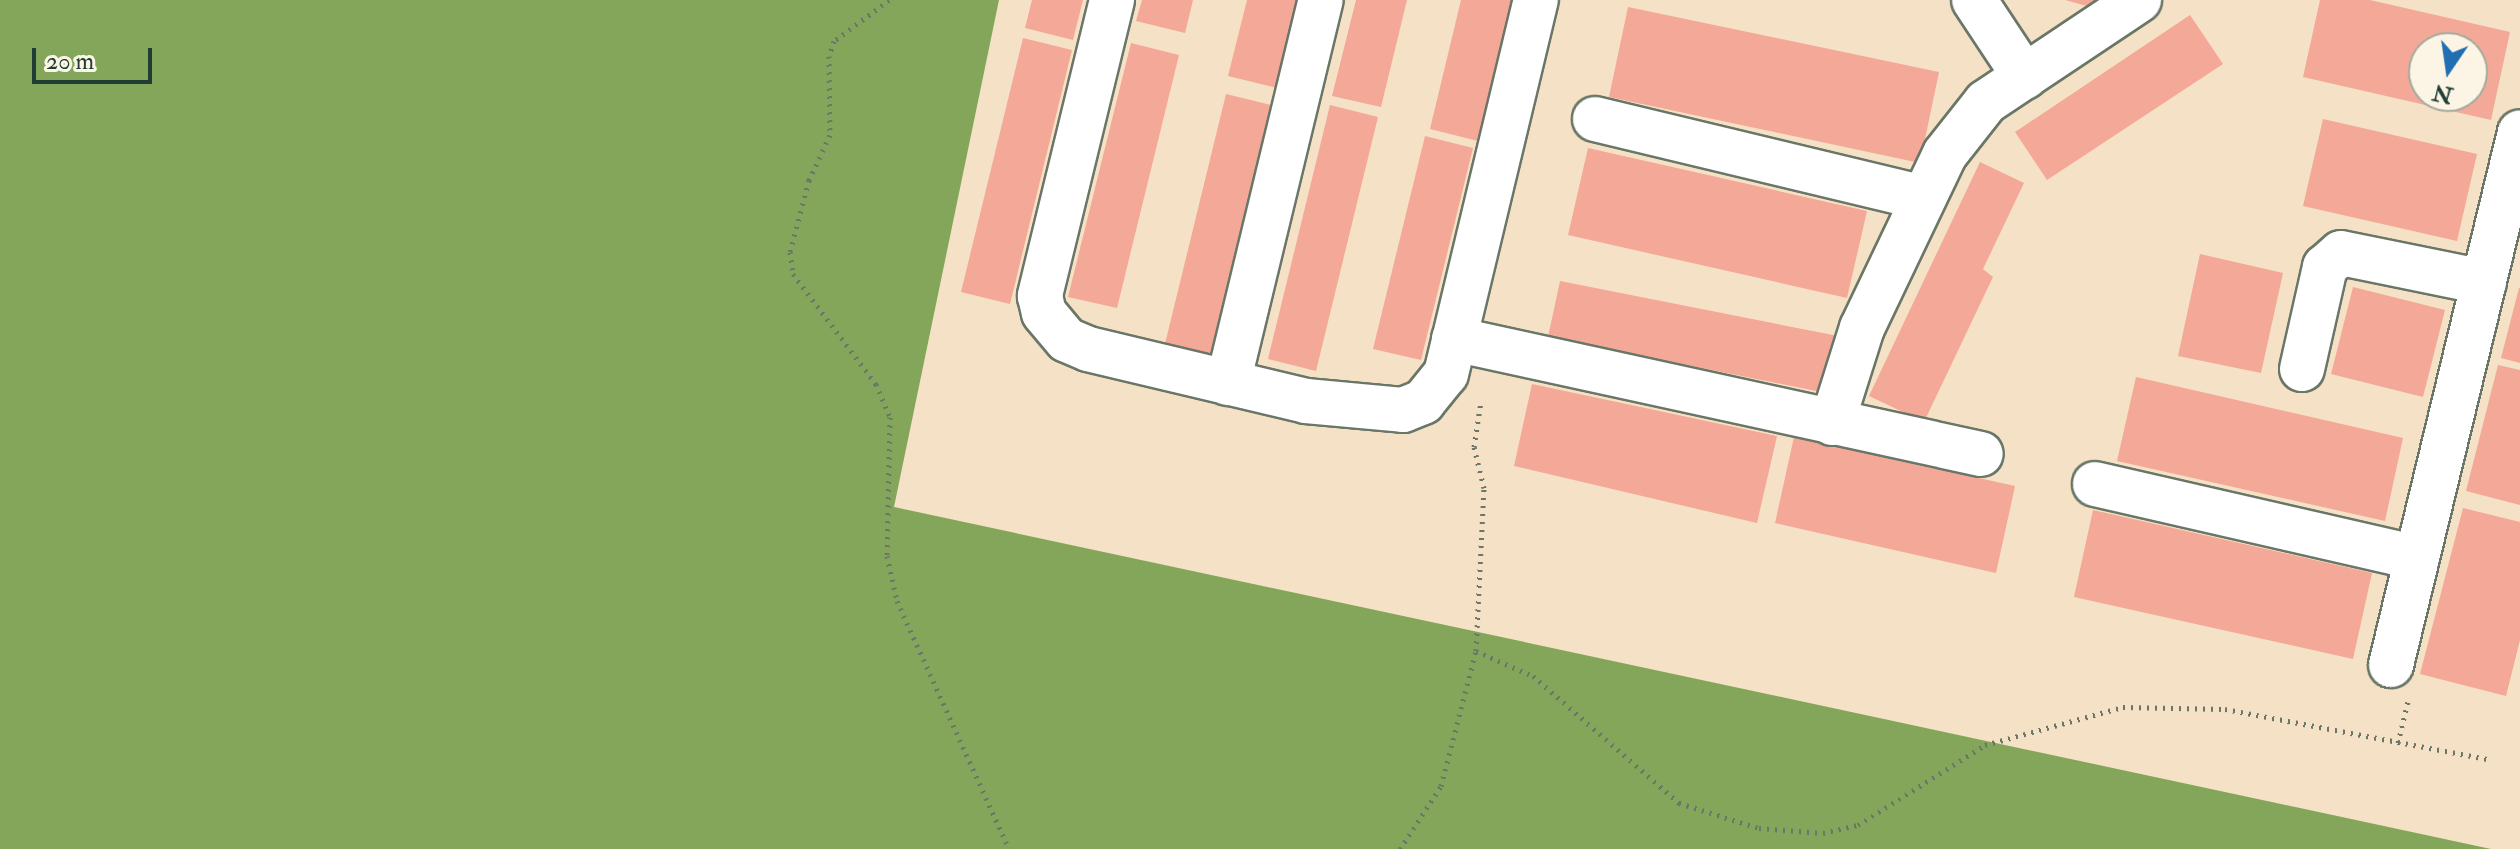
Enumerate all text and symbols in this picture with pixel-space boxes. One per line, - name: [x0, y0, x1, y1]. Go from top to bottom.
- scale bar: [36, 32, 156, 82]
- north arrow: [2408, 32, 2488, 112]
- text: 20 m: [46, 46, 94, 77]
- text: N: [2430, 78, 2456, 109]

